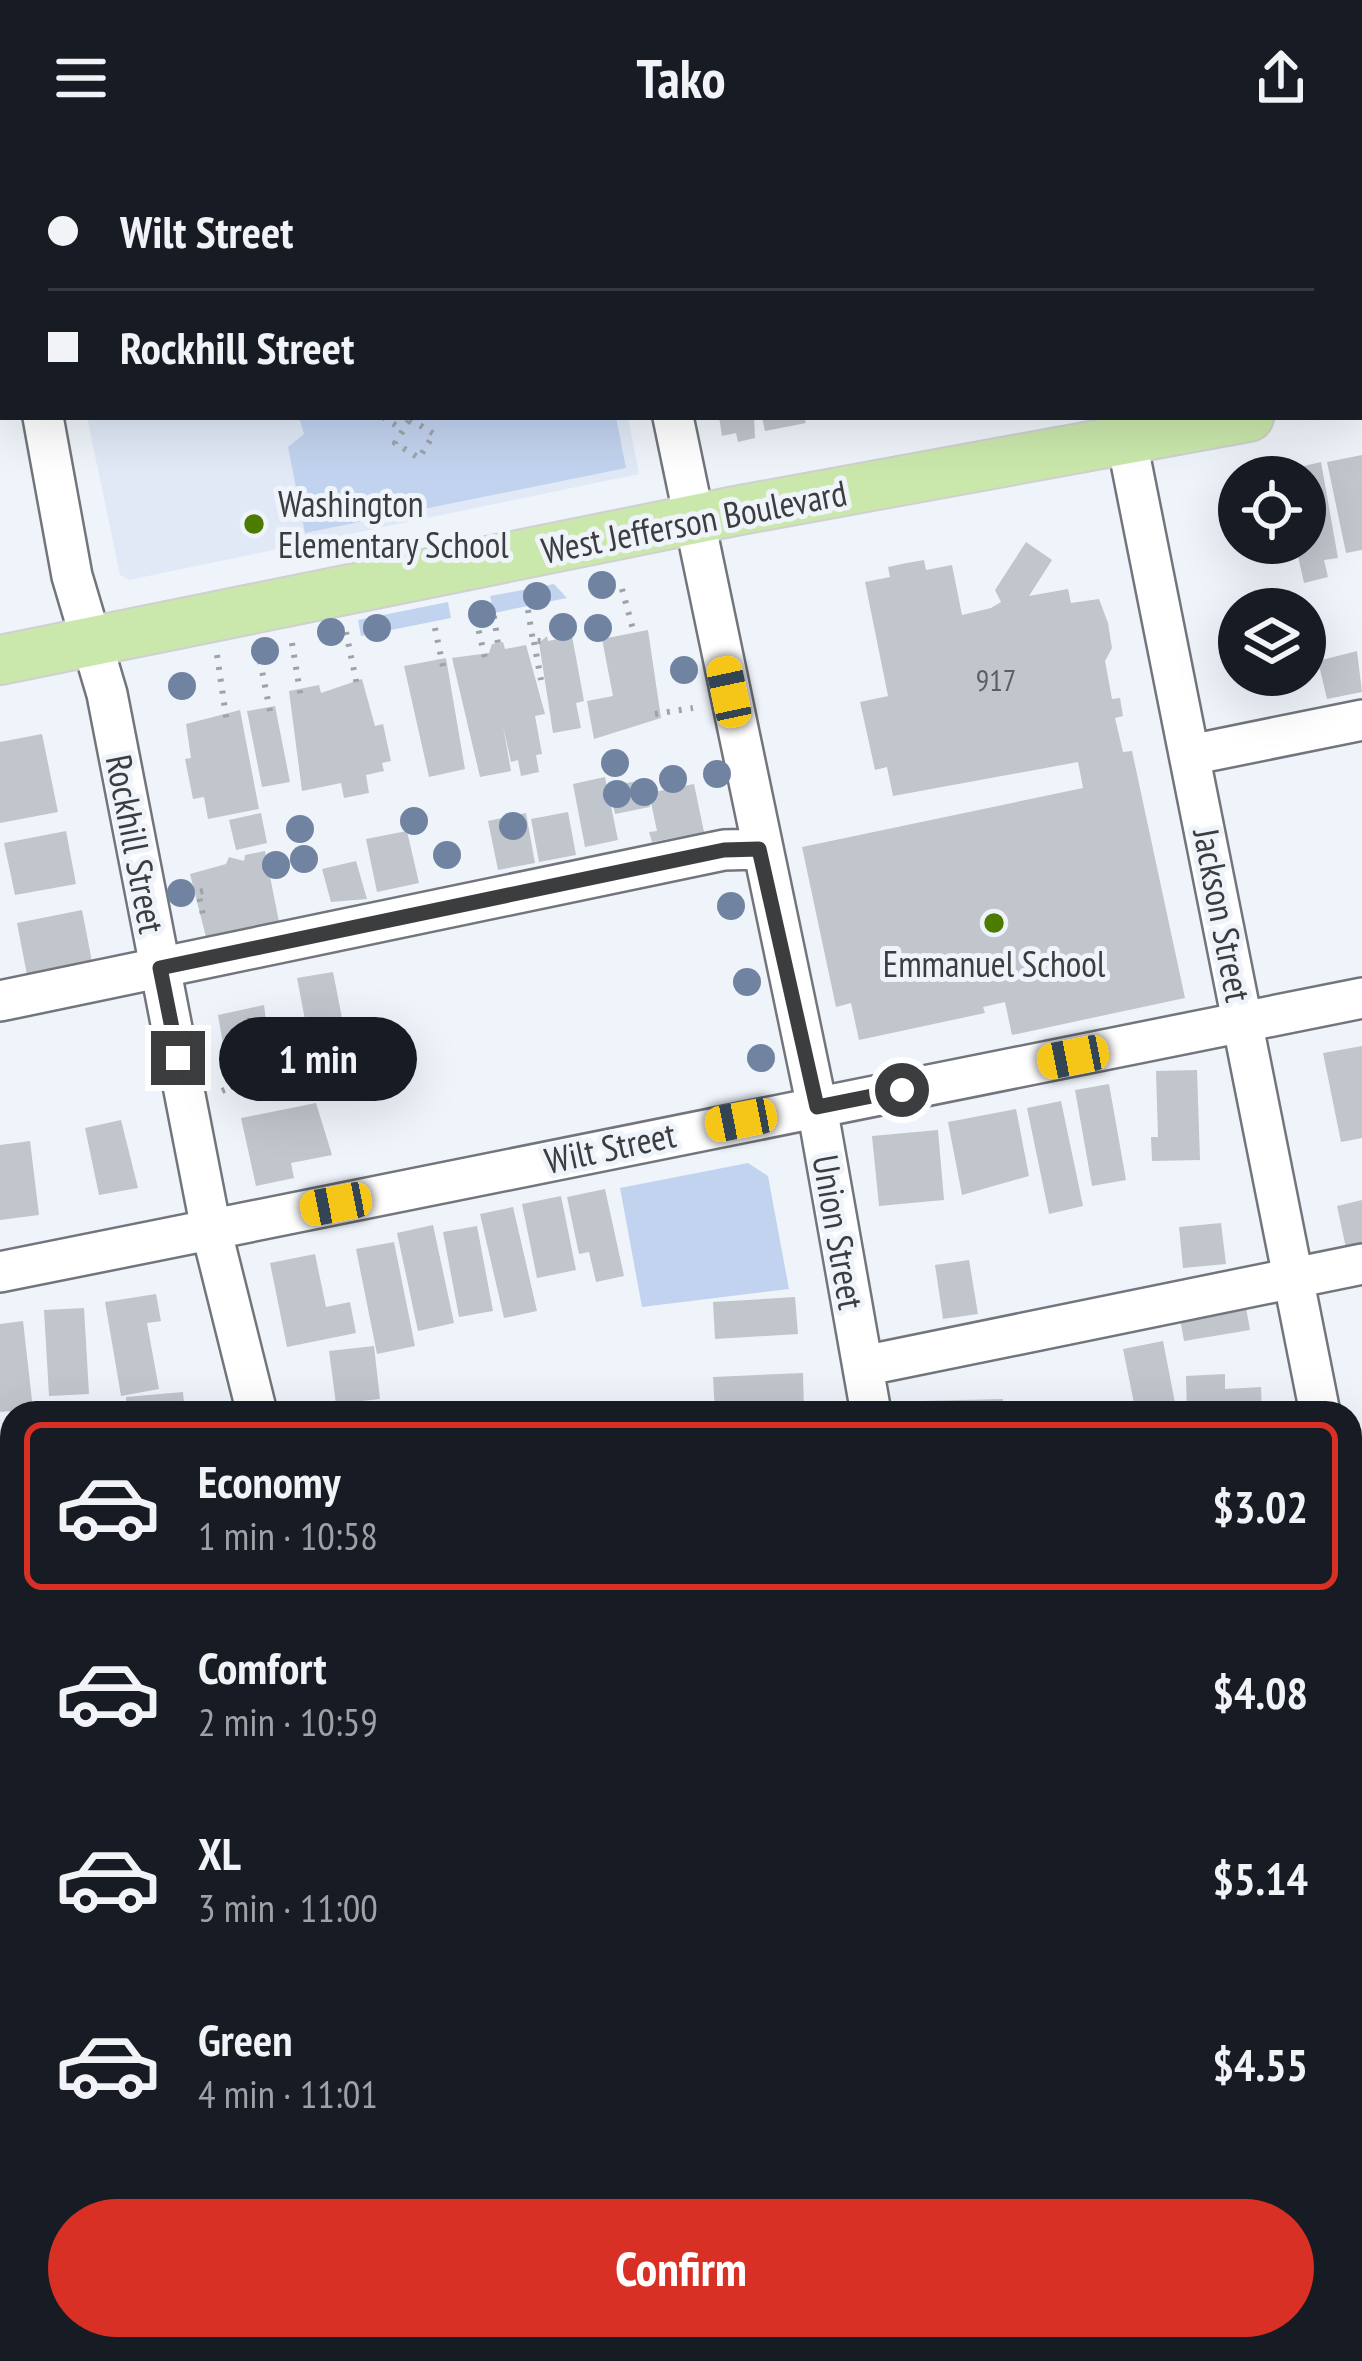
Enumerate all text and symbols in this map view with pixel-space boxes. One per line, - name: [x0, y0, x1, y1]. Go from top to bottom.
- text: Tako: [637, 43, 726, 113]
- icon: menu: [48, 45, 114, 111]
- icon: share: [1248, 45, 1314, 111]
- text: Wilt Street: [120, 202, 293, 260]
- text: Rockhill Street: [120, 318, 354, 376]
- map controls: [1218, 456, 1326, 696]
- button: locate: [1218, 456, 1326, 564]
- street label: West Jefferson Boulevard: [538, 468, 850, 574]
- place label: Washington Elementary School: [278, 480, 509, 568]
- marker: Washington Elementary School: [241, 511, 267, 537]
- button: layers: [1218, 588, 1326, 696]
- car: [704, 653, 754, 731]
- house number: 917: [976, 660, 1016, 699]
- street label: Rockhill Street: [96, 751, 176, 937]
- street label: Jackson Street: [1183, 823, 1263, 1006]
- marker: Emmanuel School: [981, 910, 1007, 936]
- place label: Emmanuel School: [883, 940, 1106, 987]
- callout: 1 min: [220, 1016, 418, 1100]
- route end: [151, 1031, 205, 1085]
- car: [1034, 1032, 1112, 1082]
- text: 1 min: [279, 1033, 357, 1084]
- route start: [875, 1063, 929, 1117]
- car: [702, 1095, 780, 1145]
- street label: Wilt Street: [540, 1110, 680, 1184]
- street label: Union Street: [802, 1151, 876, 1313]
- car: [297, 1179, 375, 1229]
- icon: car: [54, 1452, 162, 1560]
- text: Economy: [198, 1452, 341, 1510]
- text: $3.02: [1212, 1477, 1308, 1535]
- text: 1 min · 10:58: [198, 1510, 378, 1561]
- icon: car: [54, 1638, 162, 1746]
- text: Comfort: [198, 1638, 327, 1696]
- text: $4.08: [1212, 1663, 1308, 1721]
- text: 2 min · 10:59: [198, 1696, 378, 1747]
- icon: car: [54, 1824, 162, 1932]
- text: XL: [198, 1824, 241, 1882]
- text: $5.14: [1212, 1849, 1308, 1907]
- text: 3 min · 11:00: [198, 1882, 378, 1933]
- icon: car: [54, 2010, 162, 2118]
- text: Green: [198, 2010, 293, 2068]
- text: $4.55: [1212, 2035, 1308, 2093]
- text: 4 min · 11:01: [198, 2068, 378, 2119]
- button: Confirm: [48, 2199, 1314, 2337]

